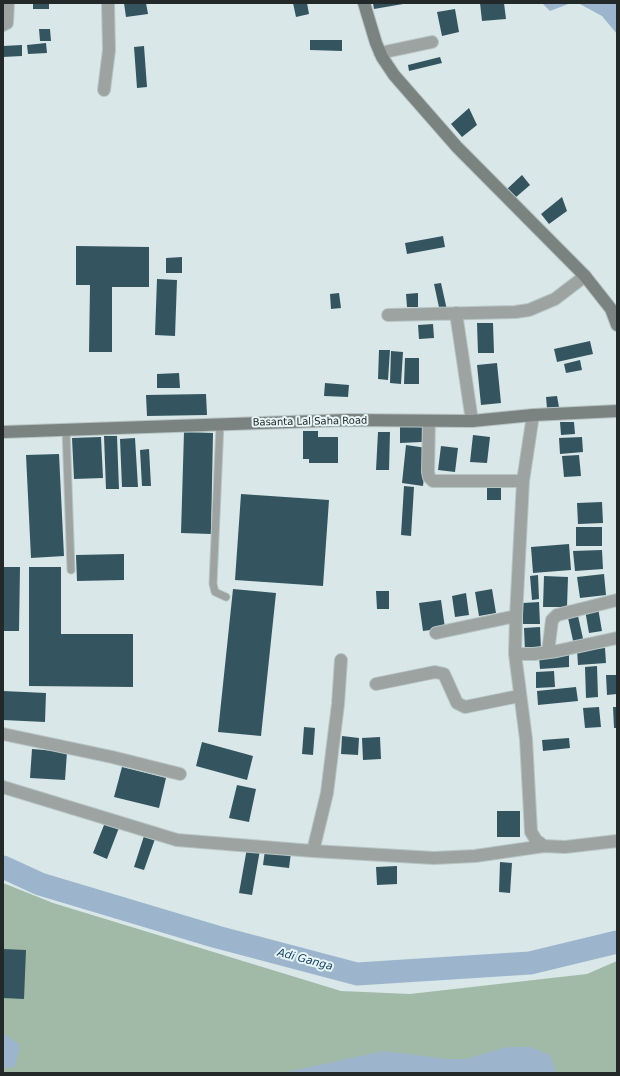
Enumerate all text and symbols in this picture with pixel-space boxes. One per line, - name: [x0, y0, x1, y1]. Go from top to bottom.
- street label: Basanta Lal Saha Road: [253, 415, 367, 429]
- water label: Adi Ganga: [276, 946, 334, 974]

